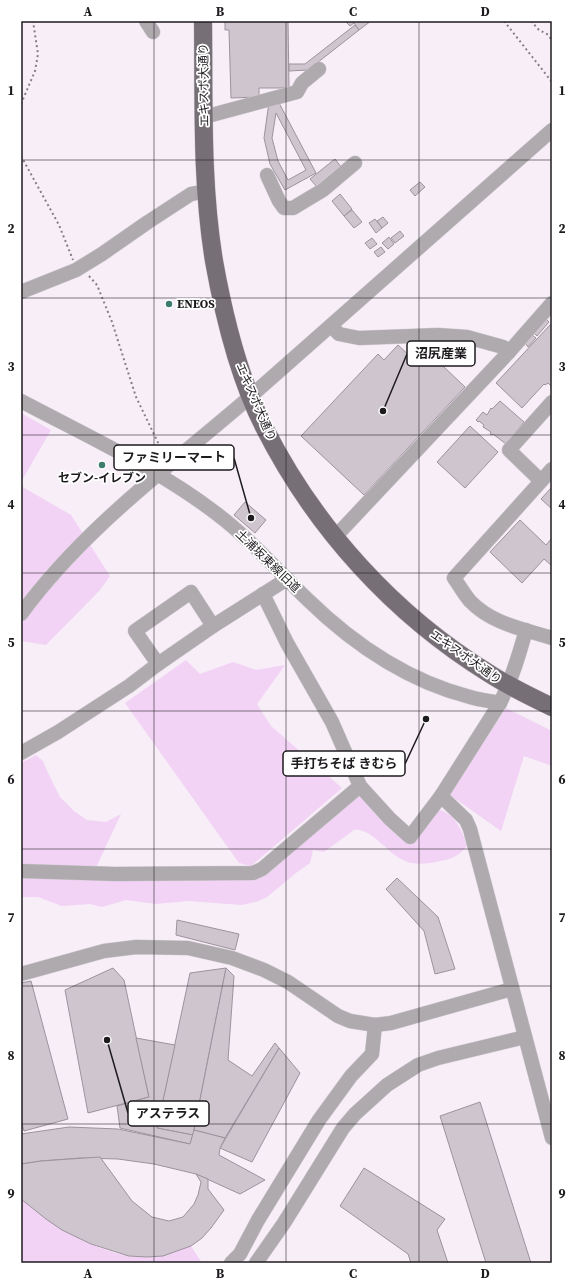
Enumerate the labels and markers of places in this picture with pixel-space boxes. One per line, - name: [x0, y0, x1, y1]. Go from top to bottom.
- place label: ENEOS: [177, 296, 215, 312]
- marker: ENEOS: [164, 299, 174, 309]
- callout: 沼尻産業: [407, 341, 475, 366]
- callout: ファミリーマート: [114, 445, 234, 470]
- marker: セブン-イレブン: [97, 460, 107, 470]
- place label: セブン-イレブン: [58, 470, 146, 486]
- callout: 手打ちそば きむら: [283, 751, 405, 776]
- callout: アステラス: [128, 1101, 209, 1126]

